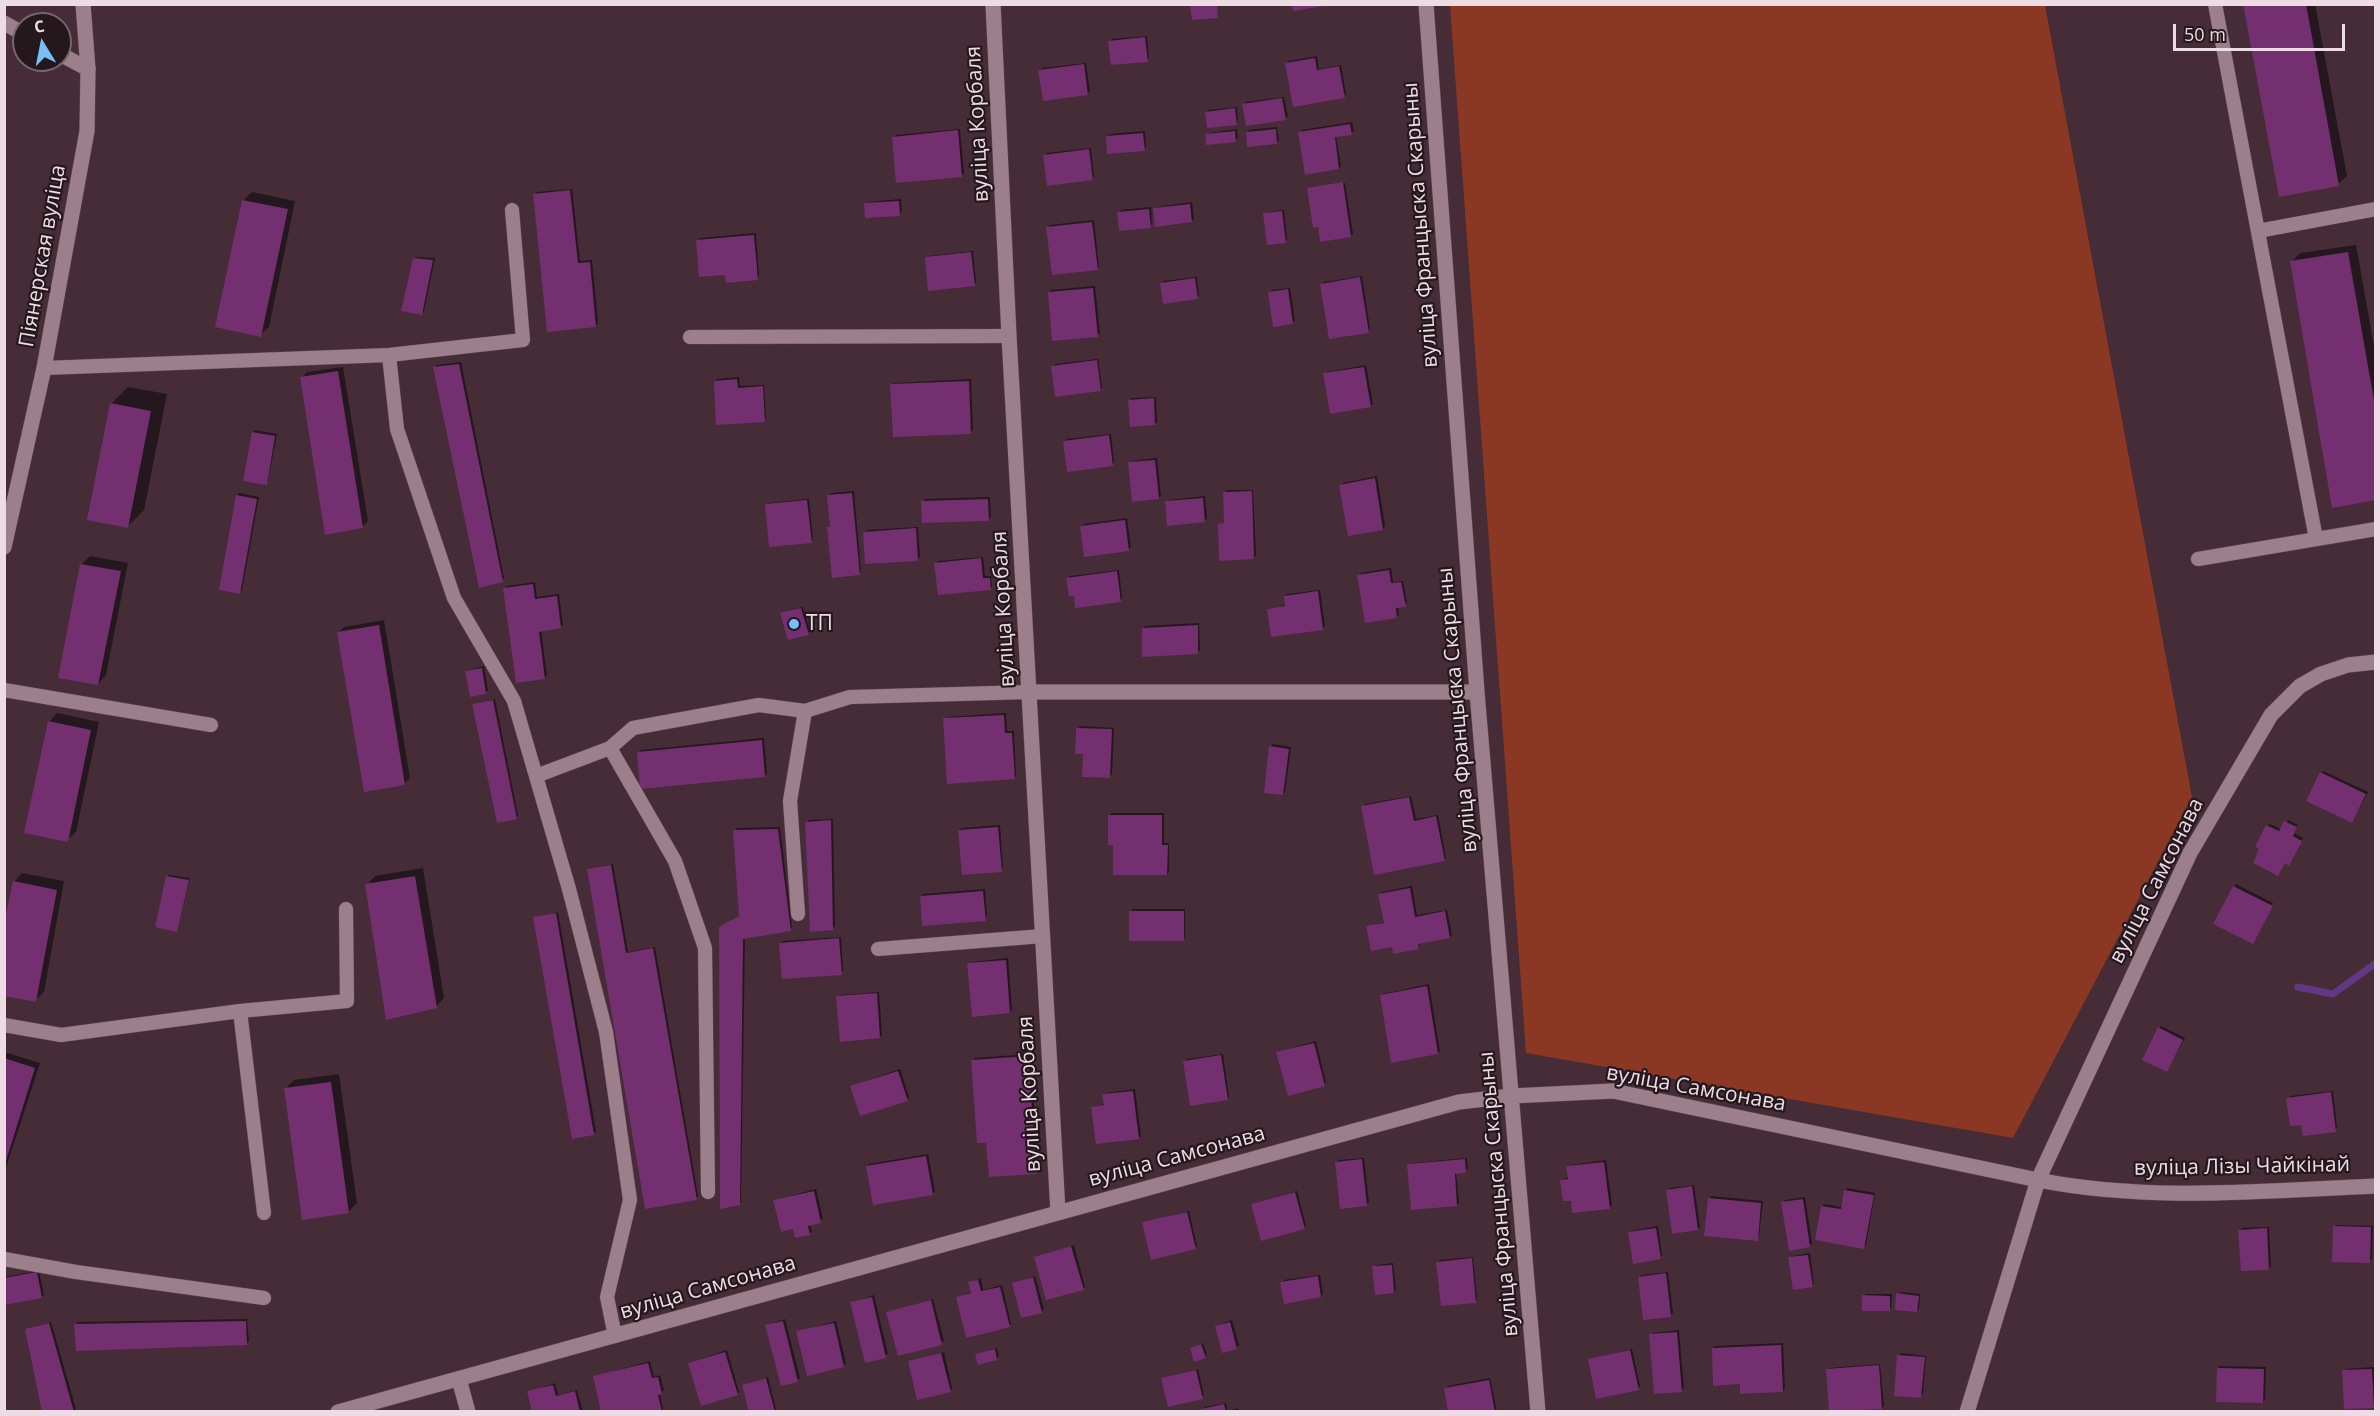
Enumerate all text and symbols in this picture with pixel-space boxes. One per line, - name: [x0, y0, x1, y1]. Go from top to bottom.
- north arrow: [12, 12, 72, 72]
- scale bar: [2176, 12, 2348, 50]
- text: С: [32, 15, 46, 38]
- text: 50 m: [2184, 22, 2226, 46]
- street label: вуліца Корбаля: [961, 45, 995, 203]
- street label: вуліца Францыска Скарыны: [1398, 81, 1444, 369]
- street label: Піянерская вуліца: [15, 163, 71, 349]
- street label: вуліца Корбаля: [987, 530, 1021, 688]
- street label: вуліца Францыска Скарыны: [1433, 566, 1483, 854]
- place label: ТП: [806, 611, 833, 637]
- marker: ТП: [787, 617, 801, 631]
- street label: вуліца Самсонава: [2104, 794, 2210, 968]
- street label: вуліца Корбаля: [1013, 1015, 1047, 1173]
- street label: вуліца Францыска Скарыны: [1474, 1050, 1524, 1338]
- street label: вуліца Самсонава: [1604, 1061, 1788, 1117]
- street label: вуліца Самсонава: [1086, 1121, 1268, 1193]
- street label: вуліца Лізы Чайкінай: [2134, 1153, 2350, 1181]
- street label: вуліца Самсонава: [617, 1251, 799, 1325]

